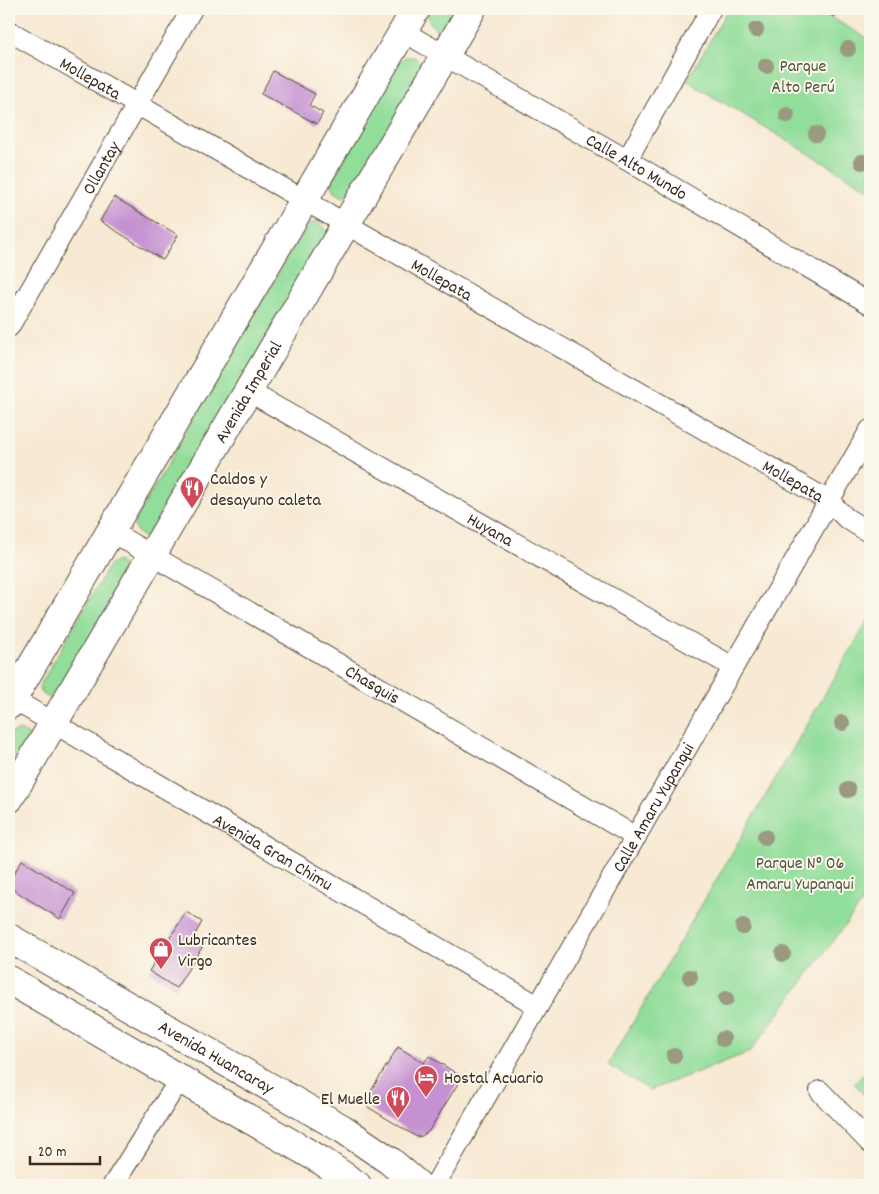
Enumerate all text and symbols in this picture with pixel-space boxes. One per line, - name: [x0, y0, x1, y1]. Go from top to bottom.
- street label: Mollepata: [54, 52, 125, 108]
- park label: Parque Alto Perú: [771, 55, 835, 101]
- street label: Calle Alto Mundo: [580, 129, 691, 208]
- street label: Ollantay: [78, 137, 129, 200]
- street label: Mollepata: [405, 254, 476, 309]
- street label: Avenida Imperial: [210, 337, 290, 449]
- street label: Mollepata: [757, 455, 828, 510]
- place label: Caldos y desayuno caleta: [210, 468, 321, 514]
- restaurant icon: Caldos y desayuno caleta: [179, 475, 205, 509]
- street label: Huyana: [462, 508, 517, 555]
- street label: Chasquis: [339, 660, 404, 712]
- street label: Calle Amaru Yupanqui: [608, 739, 702, 878]
- street label: Avenida Gran Chimu: [207, 809, 337, 898]
- park label: Parque N° 06 Amaru Yupanqui: [746, 852, 854, 898]
- place label: Lubricantes Virgo: [178, 929, 257, 975]
- shop icon: Lubricantes Virgo: [148, 936, 174, 970]
- street label: Avenida Huancaray: [153, 1016, 278, 1102]
- hotel icon: Hostal Acuario: [413, 1064, 439, 1098]
- place label: Hostal Acuario: [444, 1067, 544, 1092]
- restaurant icon: El Muelle: [385, 1085, 411, 1119]
- place label: El Muelle: [321, 1088, 380, 1113]
- scale bar: [30, 1134, 100, 1166]
- text: 20 m: [38, 1142, 66, 1164]

